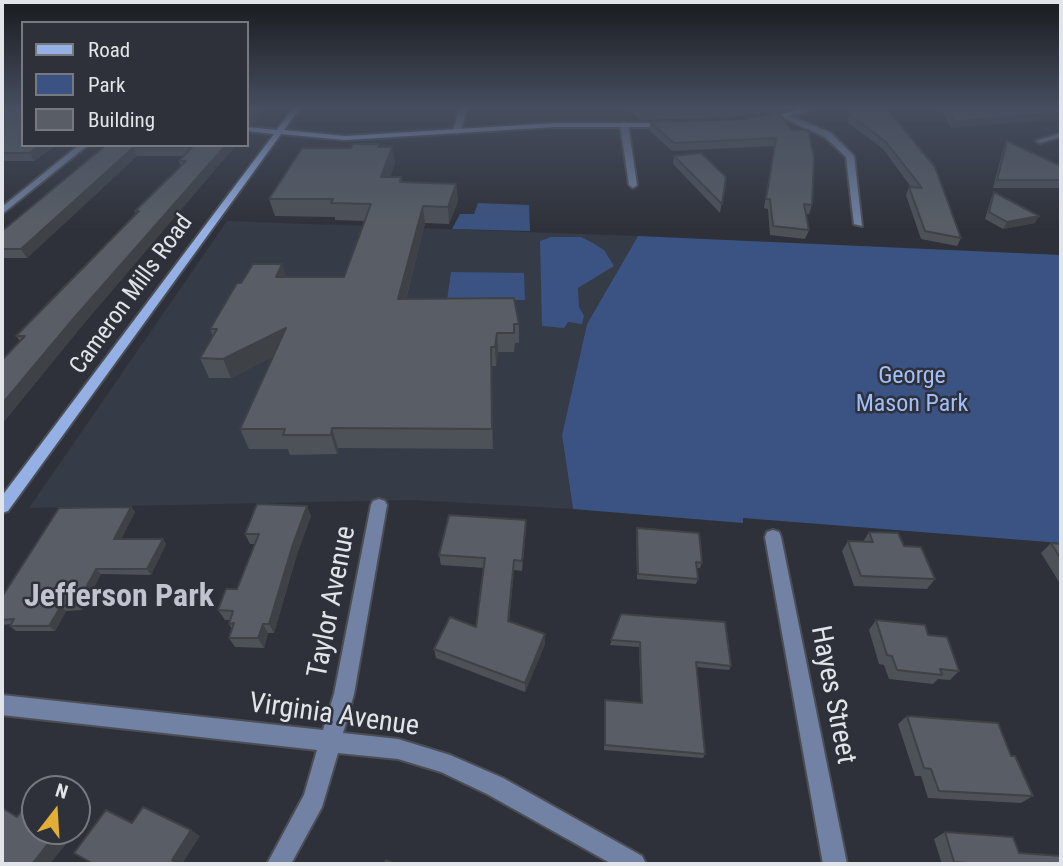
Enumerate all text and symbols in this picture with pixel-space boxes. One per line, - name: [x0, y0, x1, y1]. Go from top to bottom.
- legend: [21, 21, 248, 147]
- text: Road: [88, 38, 130, 62]
- text: Park: [88, 73, 125, 97]
- text: Building: [88, 108, 155, 132]
- street label: Cameron Mills Road: [65, 210, 199, 380]
- park label: George Mason Park: [856, 363, 968, 419]
- street label: Taylor Avenue: [302, 523, 364, 681]
- district label: Jefferson Park: [24, 579, 214, 617]
- street label: Hayes Street: [802, 623, 862, 767]
- street label: Virginia Avenue: [247, 687, 421, 745]
- north arrow: [21, 775, 91, 845]
- text: N: [53, 779, 71, 804]

